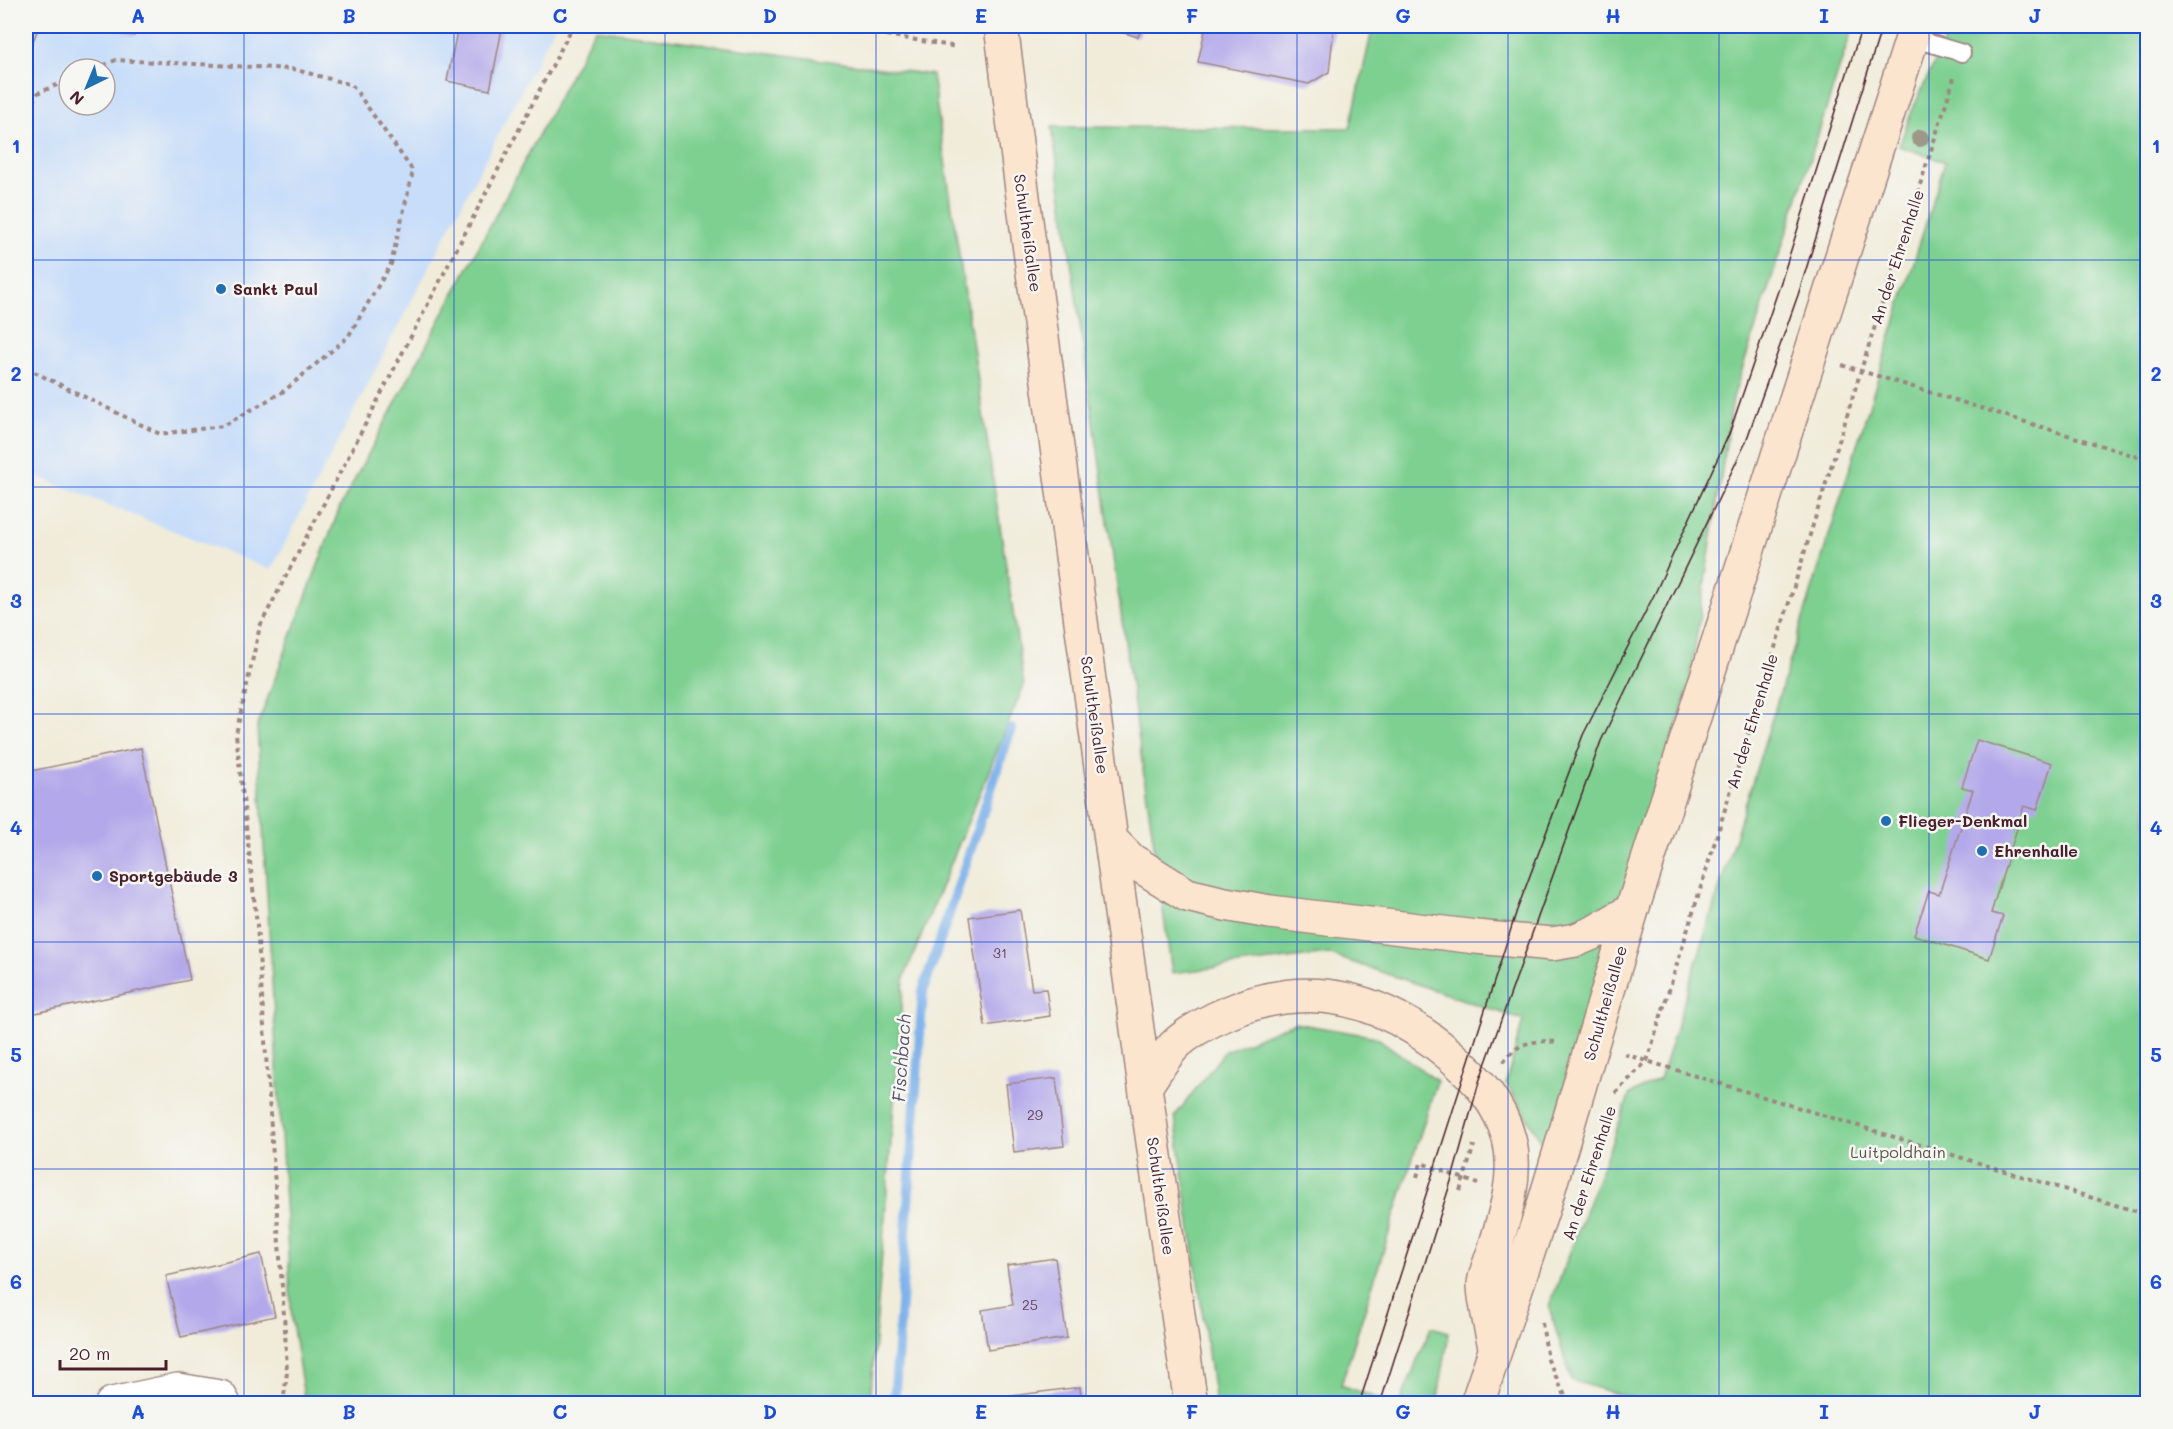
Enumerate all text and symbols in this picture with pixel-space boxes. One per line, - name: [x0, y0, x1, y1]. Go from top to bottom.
- text: A: [131, 2, 145, 28]
- text: B: [342, 2, 356, 28]
- text: C: [553, 2, 568, 28]
- text: D: [763, 2, 777, 28]
- text: E: [975, 2, 987, 28]
- text: F: [1186, 2, 1199, 28]
- text: G: [1395, 2, 1411, 28]
- text: H: [1605, 2, 1621, 28]
- text: I: [1819, 2, 1829, 28]
- text: J: [2028, 2, 2042, 28]
- north arrow: [57, 57, 117, 117]
- text: N: [65, 87, 88, 110]
- text: 1: [12, 132, 20, 158]
- text: 1: [2152, 132, 2160, 158]
- street label: Schultheißallee: [1010, 173, 1047, 293]
- street label: An der Ehrenhalle: [1865, 187, 1928, 327]
- place label: Sankt Paul: [233, 278, 318, 299]
- marker: Sankt Paul: [214, 282, 228, 296]
- text: 2: [10, 360, 22, 386]
- text: 2: [2150, 360, 2162, 386]
- text: 3: [10, 587, 22, 613]
- text: 3: [2150, 587, 2162, 613]
- street label: An der Ehrenhalle: [1721, 651, 1782, 791]
- street label: Schultheißallee: [1077, 655, 1114, 775]
- place label: Flieger-Denkmal: [1898, 810, 2027, 831]
- text: 4: [10, 814, 23, 840]
- marker: Flieger-Denkmal: [1879, 814, 1893, 828]
- text: 4: [2150, 814, 2163, 840]
- place label: Ehrenhalle: [1994, 840, 2078, 861]
- marker: Ehrenhalle: [1975, 844, 1989, 858]
- place label: Sportgebäude 3: [109, 865, 238, 886]
- marker: Sportgebäude 3: [90, 869, 104, 883]
- house number: 31: [993, 943, 1007, 962]
- street label: Schultheißallee: [1578, 943, 1631, 1063]
- water label: Fischbach: [886, 1013, 916, 1103]
- text: 5: [10, 1041, 22, 1067]
- text: 5: [2150, 1041, 2162, 1067]
- street label: An der Ehrenhalle: [1557, 1103, 1620, 1243]
- house number: 29: [1027, 1105, 1043, 1124]
- street label: Schultheißallee: [1143, 1136, 1180, 1256]
- park label: Luitpoldhain: [1850, 1141, 1946, 1162]
- text: 6: [10, 1268, 22, 1294]
- text: 6: [2150, 1268, 2162, 1294]
- house number: 25: [1022, 1295, 1038, 1314]
- scale bar: [60, 1333, 166, 1371]
- text: 20 m: [69, 1341, 110, 1365]
- text: A: [131, 1398, 145, 1424]
- text: B: [342, 1398, 356, 1424]
- text: C: [553, 1398, 568, 1424]
- text: D: [763, 1398, 777, 1424]
- text: E: [975, 1398, 987, 1424]
- text: F: [1186, 1398, 1199, 1424]
- text: G: [1395, 1398, 1411, 1424]
- text: H: [1605, 1398, 1621, 1424]
- text: I: [1819, 1398, 1829, 1424]
- text: J: [2028, 1398, 2042, 1424]

